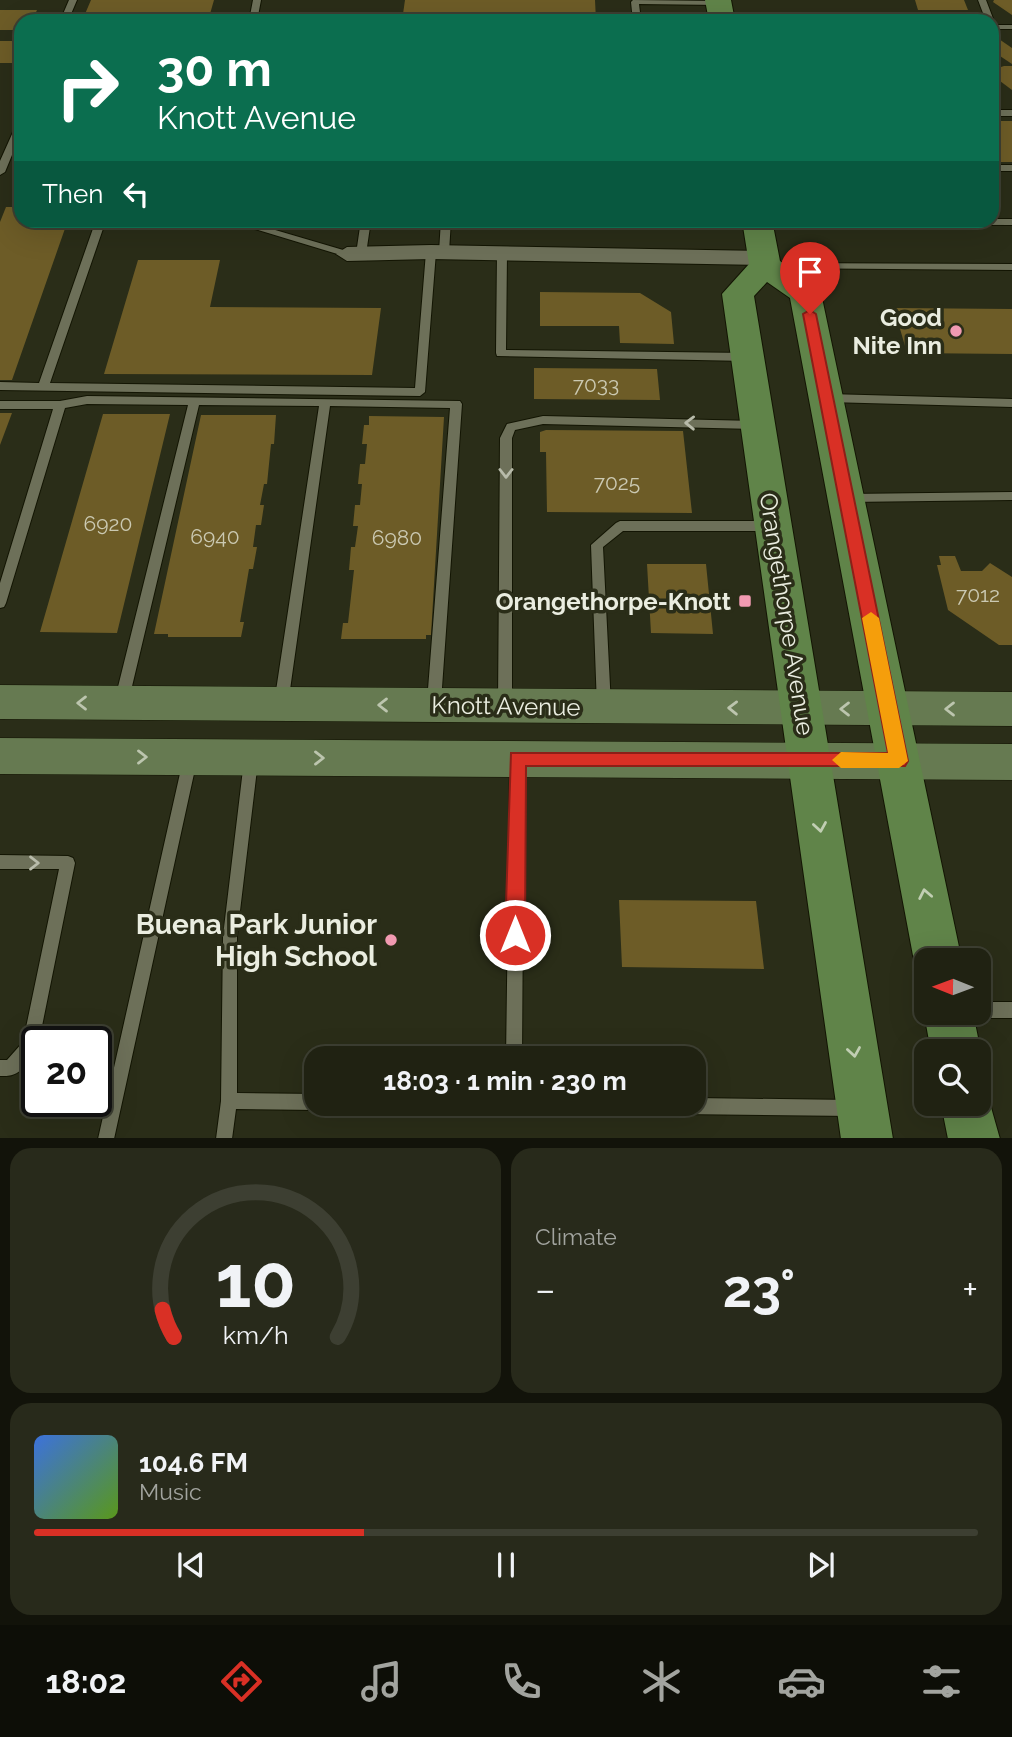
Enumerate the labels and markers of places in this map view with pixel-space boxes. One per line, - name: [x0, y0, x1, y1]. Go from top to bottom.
- pin: [780, 242, 840, 314]
- place label: Good Nite Inn: [853, 303, 942, 360]
- marker: Good Nite Inn: [948, 323, 964, 339]
- place label: Orangethorpe-Knott: [496, 587, 731, 616]
- marker: Orangethorpe-Knott: [737, 593, 753, 609]
- place label: Buena Park Junior High School: [136, 908, 377, 973]
- marker: Buena Park Junior High School: [383, 932, 399, 948]

